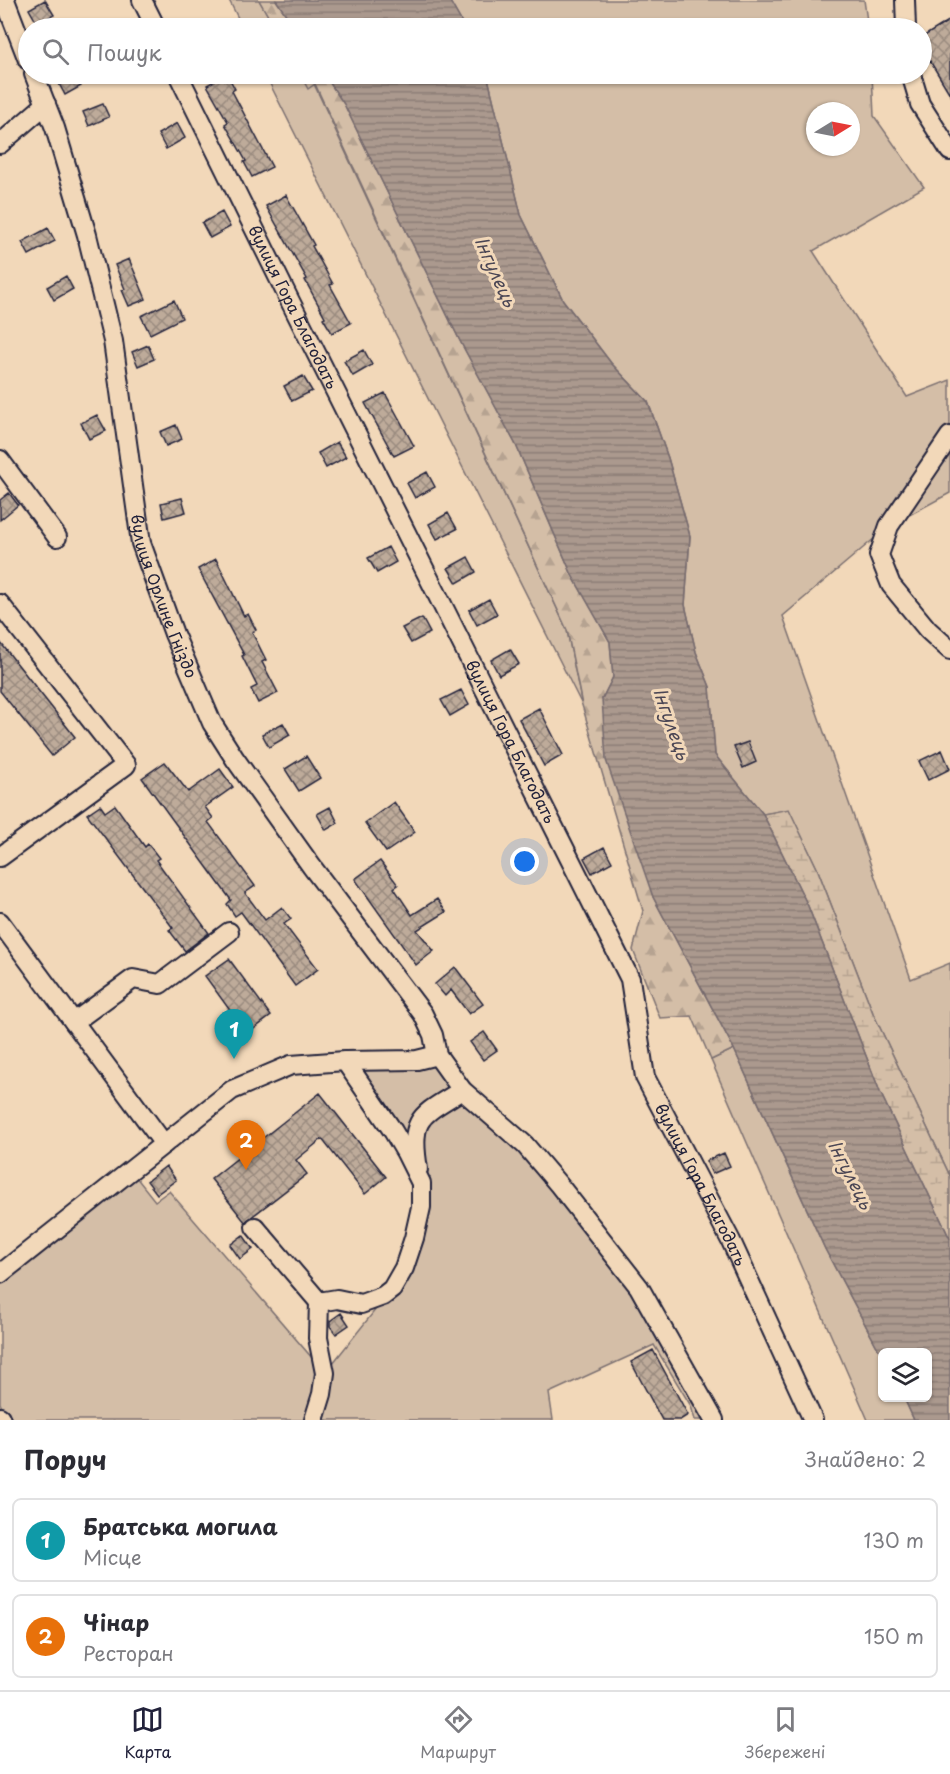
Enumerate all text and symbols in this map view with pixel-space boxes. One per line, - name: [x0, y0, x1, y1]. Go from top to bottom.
- search box: [18, 18, 932, 84]
- icon: search: [39, 35, 72, 68]
- text: Пошук: [87, 35, 162, 68]
- north arrow: [806, 102, 860, 156]
- street label: вулиця Гора Благодать: [243, 221, 345, 393]
- water label: Інгулець: [469, 232, 524, 312]
- street label: вулиця Орлине Гніздо: [126, 513, 204, 681]
- street label: вулиця Гора Благодать: [461, 655, 563, 827]
- water label: Інгулець: [648, 684, 698, 764]
- your location: [510, 847, 539, 876]
- pin: 1: [214, 1010, 254, 1059]
- street label: вулиця Гора Благодать: [650, 1099, 754, 1269]
- pin: 2: [226, 1120, 266, 1170]
- water label: Інгулець: [822, 1135, 881, 1214]
- map controls: [878, 1348, 932, 1402]
- button: layers: [878, 1348, 932, 1402]
- text: Поруч: [24, 1440, 107, 1479]
- text: Знайдено: 2: [805, 1444, 926, 1474]
- text: Братська могила: [83, 1509, 278, 1542]
- text: 1: [41, 1525, 50, 1555]
- text: 130 m: [864, 1525, 924, 1555]
- text: Місце: [83, 1542, 142, 1572]
- text: Чінар: [83, 1605, 149, 1638]
- text: 2: [38, 1621, 53, 1651]
- text: 150 m: [864, 1621, 924, 1651]
- text: Ресторан: [83, 1638, 174, 1668]
- tab: Карта: [124, 1703, 171, 1763]
- tab: Маршрут: [420, 1703, 496, 1763]
- tab: Збережені: [745, 1703, 826, 1763]

